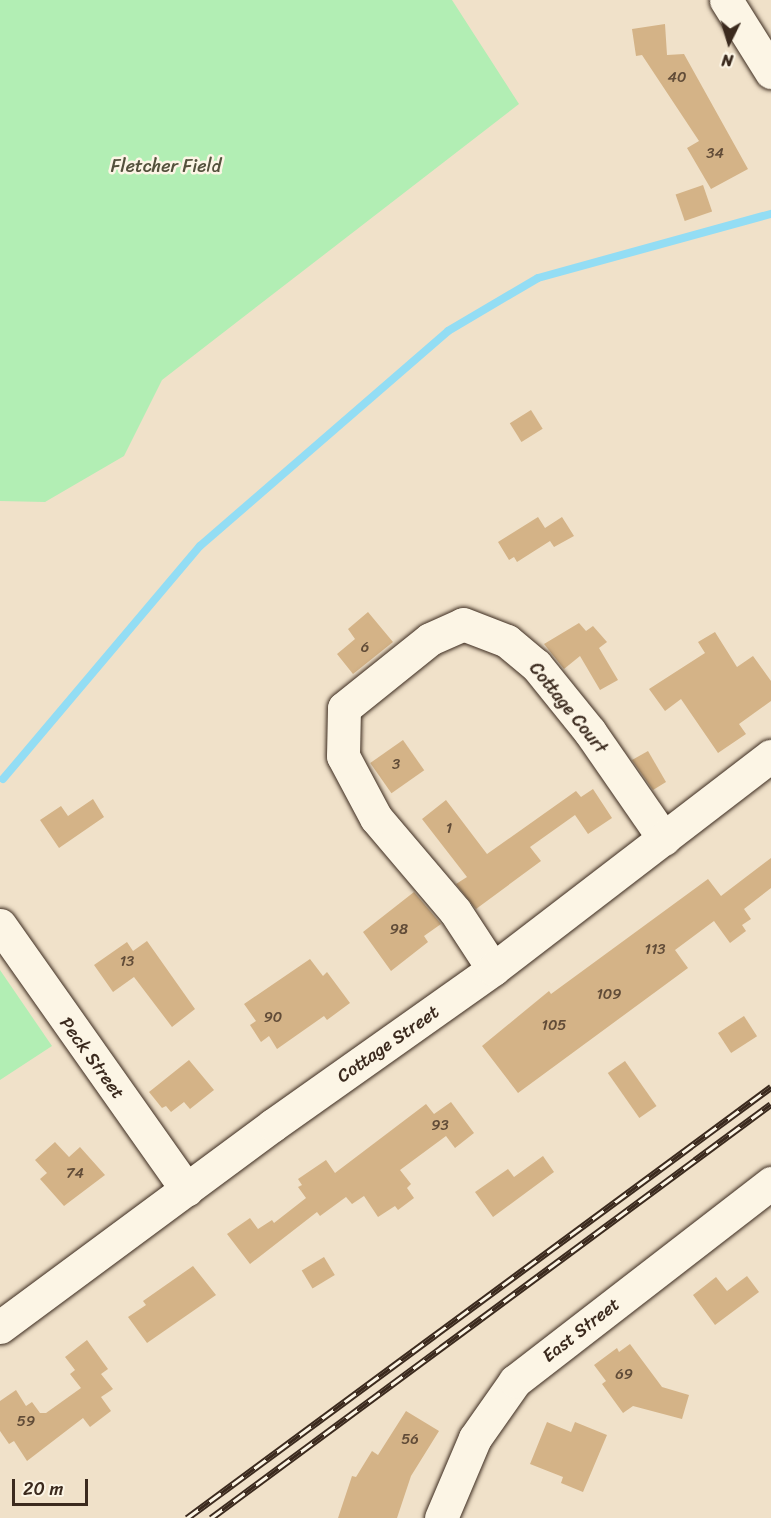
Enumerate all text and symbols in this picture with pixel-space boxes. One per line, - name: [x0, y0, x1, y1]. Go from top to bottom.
- north arrow: [699, 12, 759, 72]
- text: N: [721, 46, 734, 75]
- house number: 40: [668, 69, 686, 87]
- house number: 34: [706, 145, 724, 163]
- park label: Fletcher Field: [111, 155, 221, 177]
- house number: 6: [361, 639, 369, 657]
- street label: Cottage Court: [524, 658, 612, 758]
- house number: 3: [392, 756, 400, 774]
- house number: 1: [446, 820, 452, 838]
- house number: 98: [390, 921, 408, 939]
- house number: 113: [644, 941, 666, 959]
- house number: 13: [120, 953, 134, 971]
- house number: 109: [596, 986, 622, 1004]
- street label: Cottage Street: [333, 1001, 443, 1087]
- house number: 90: [264, 1009, 282, 1027]
- street label: Peck Street: [55, 1013, 129, 1103]
- house number: 105: [541, 1017, 567, 1035]
- house number: 93: [431, 1117, 449, 1135]
- house number: 74: [66, 1165, 84, 1183]
- street label: East Street: [538, 1293, 624, 1367]
- house number: 69: [615, 1366, 633, 1384]
- house number: 59: [17, 1413, 35, 1431]
- house number: 56: [401, 1431, 419, 1449]
- scale bar: [15, 1467, 92, 1505]
- text: 20 m: [23, 1473, 63, 1505]

